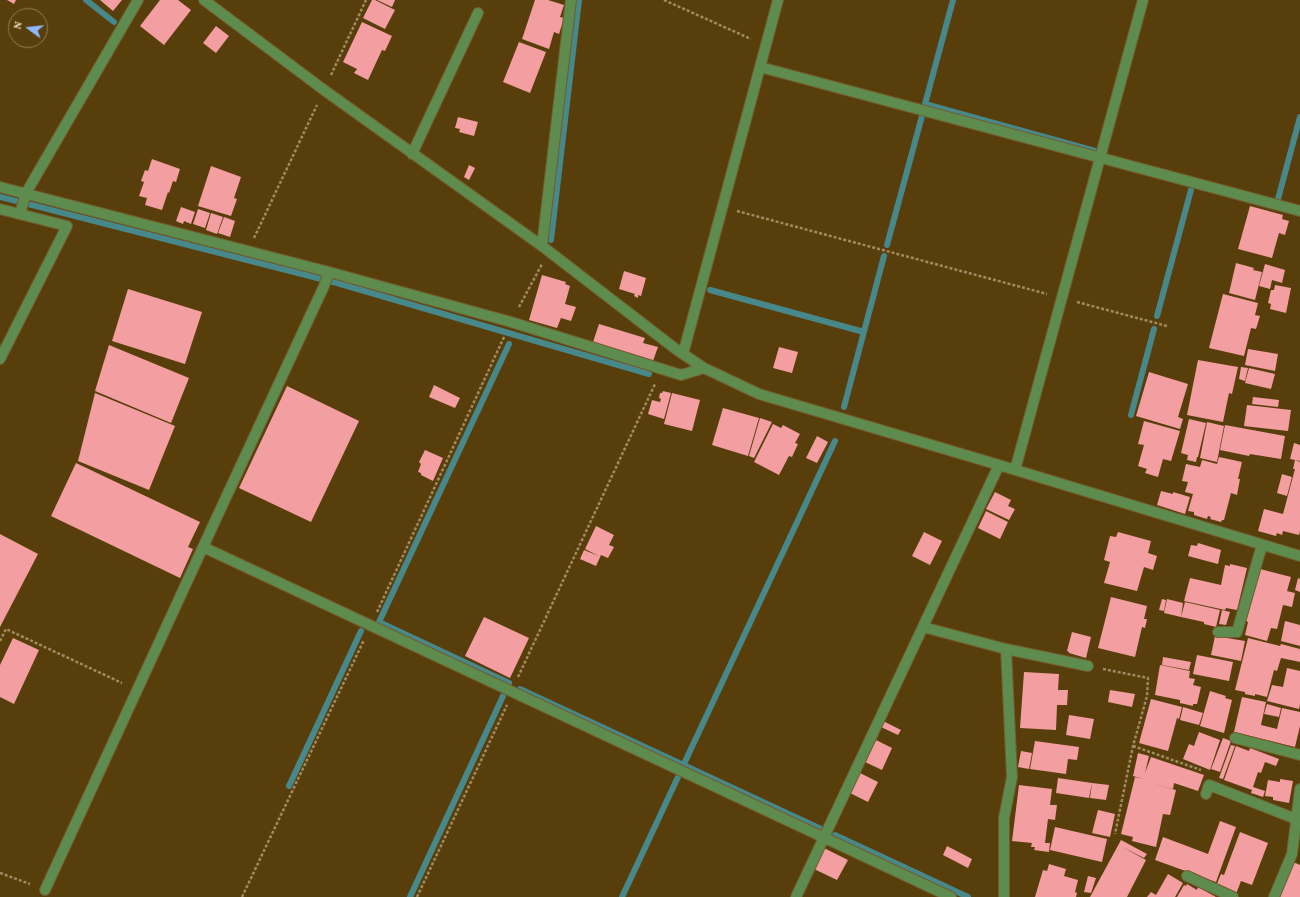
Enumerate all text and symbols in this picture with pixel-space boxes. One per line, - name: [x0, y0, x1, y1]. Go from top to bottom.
- north arrow: [8, 8, 48, 48]
- text: N: [11, 20, 24, 30]

